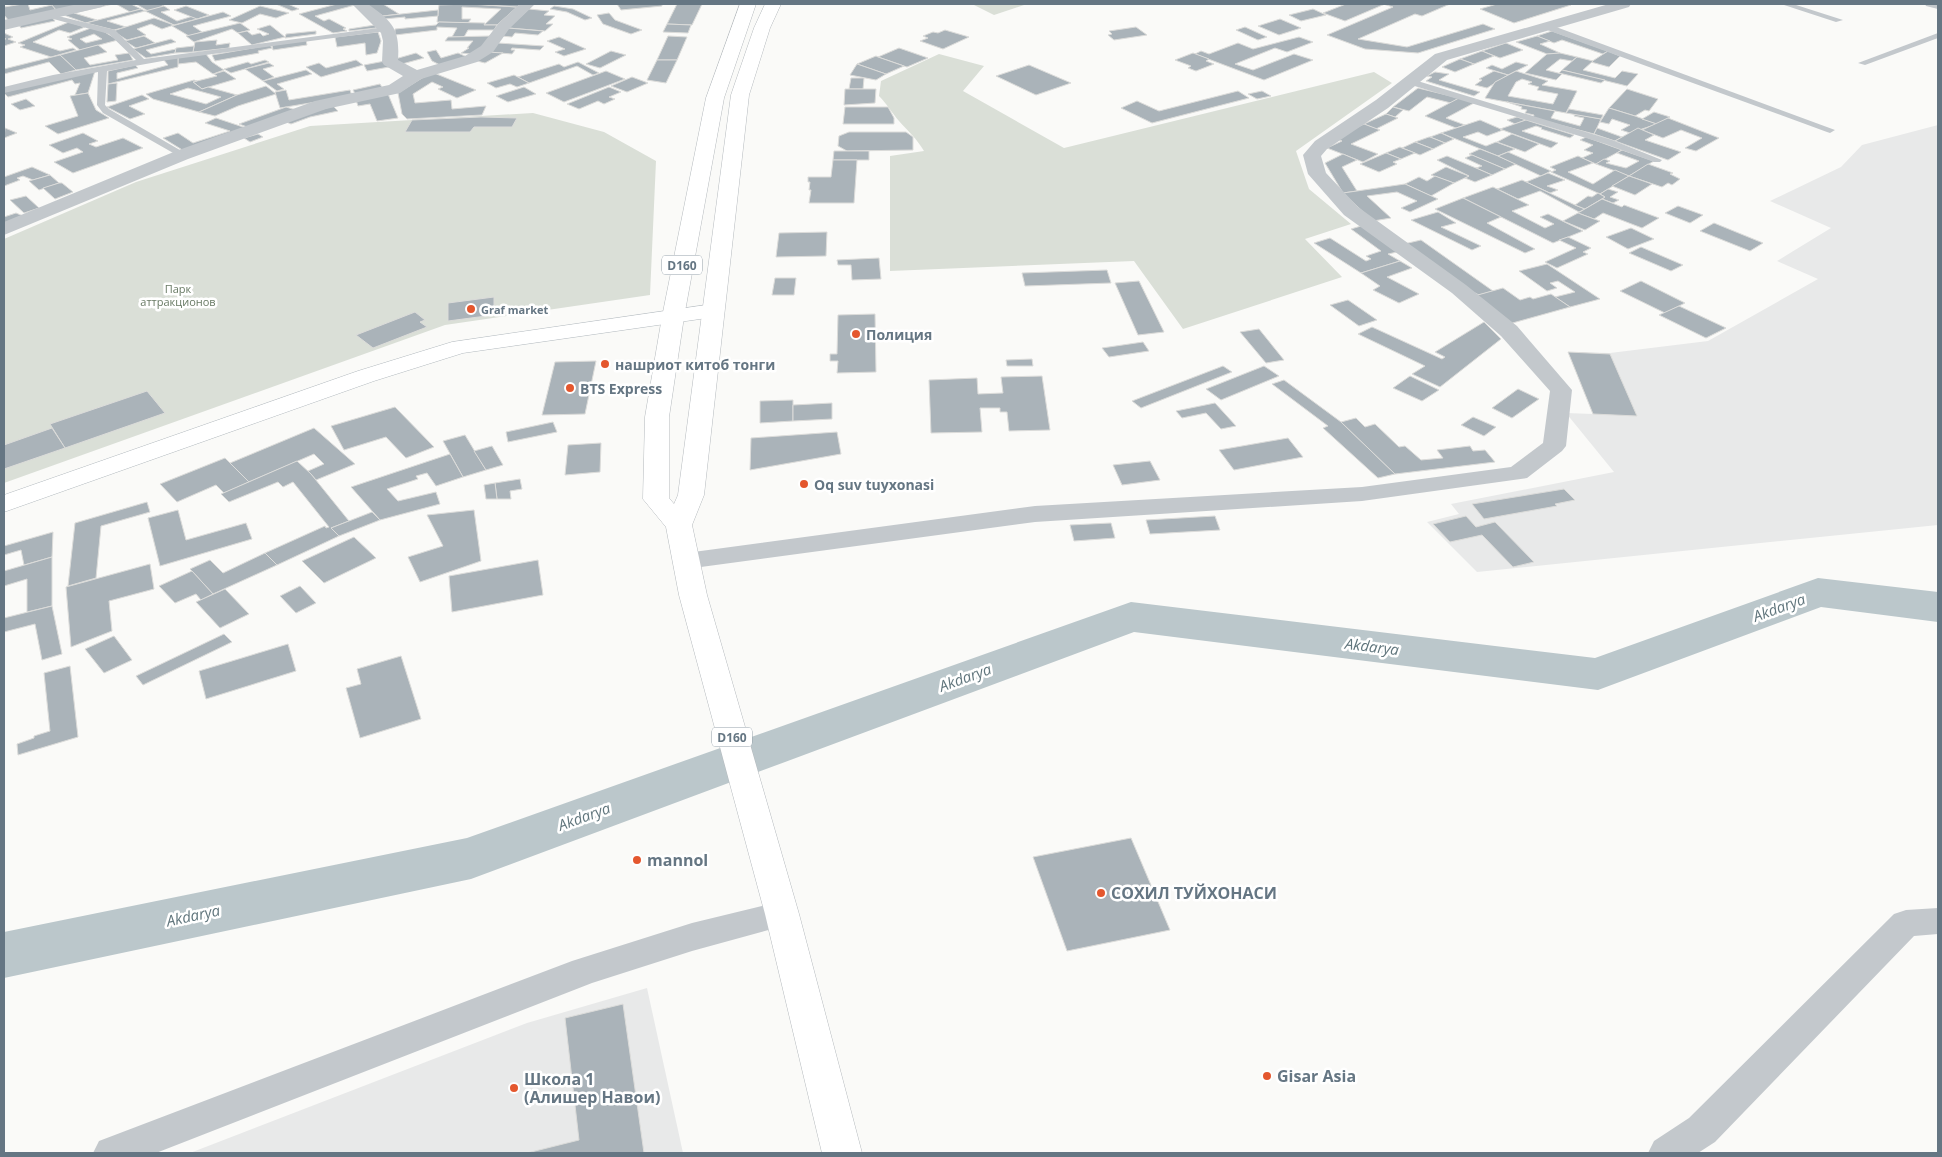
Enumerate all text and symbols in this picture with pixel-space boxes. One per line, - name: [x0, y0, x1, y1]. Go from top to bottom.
- road number: D160: [662, 256, 702, 274]
- park label: Парк аттракционов: [140, 281, 216, 309]
- place label: Graf market: [481, 302, 548, 317]
- marker: Graf market: [465, 303, 477, 315]
- place label: Полиция: [866, 325, 932, 344]
- marker: Полиция: [850, 328, 862, 340]
- place label: нашриот китоб тонги: [615, 355, 775, 374]
- marker: нашриот китоб тонги: [599, 358, 611, 370]
- place label: BTS Express: [580, 379, 662, 398]
- marker: BTS Express: [564, 382, 576, 394]
- place label: Oq suv tuyxonasi: [814, 475, 934, 494]
- marker: Oq suv tuyxonasi: [798, 478, 810, 490]
- water label: Akdarya: [1749, 588, 1808, 626]
- water label: Akdarya: [1343, 633, 1401, 659]
- water label: Akdarya: [935, 658, 994, 696]
- road number: D160: [712, 728, 752, 746]
- water label: Akdarya: [554, 797, 613, 835]
- place label: mannol: [647, 849, 708, 871]
- marker: mannol: [631, 854, 643, 866]
- place label: СОХИЛ ТУЙХОНАСИ: [1111, 882, 1277, 904]
- marker: СОХИЛ ТУЙХОНАСИ: [1095, 887, 1107, 899]
- water label: Akdarya: [163, 899, 222, 931]
- place label: Gisar Asia: [1277, 1065, 1356, 1087]
- place label: Школа 1 (Алишер Навои): [524, 1068, 660, 1108]
- marker: Gisar Asia: [1261, 1070, 1273, 1082]
- marker: Школа 1 (Алишер Навои): [508, 1082, 520, 1094]

